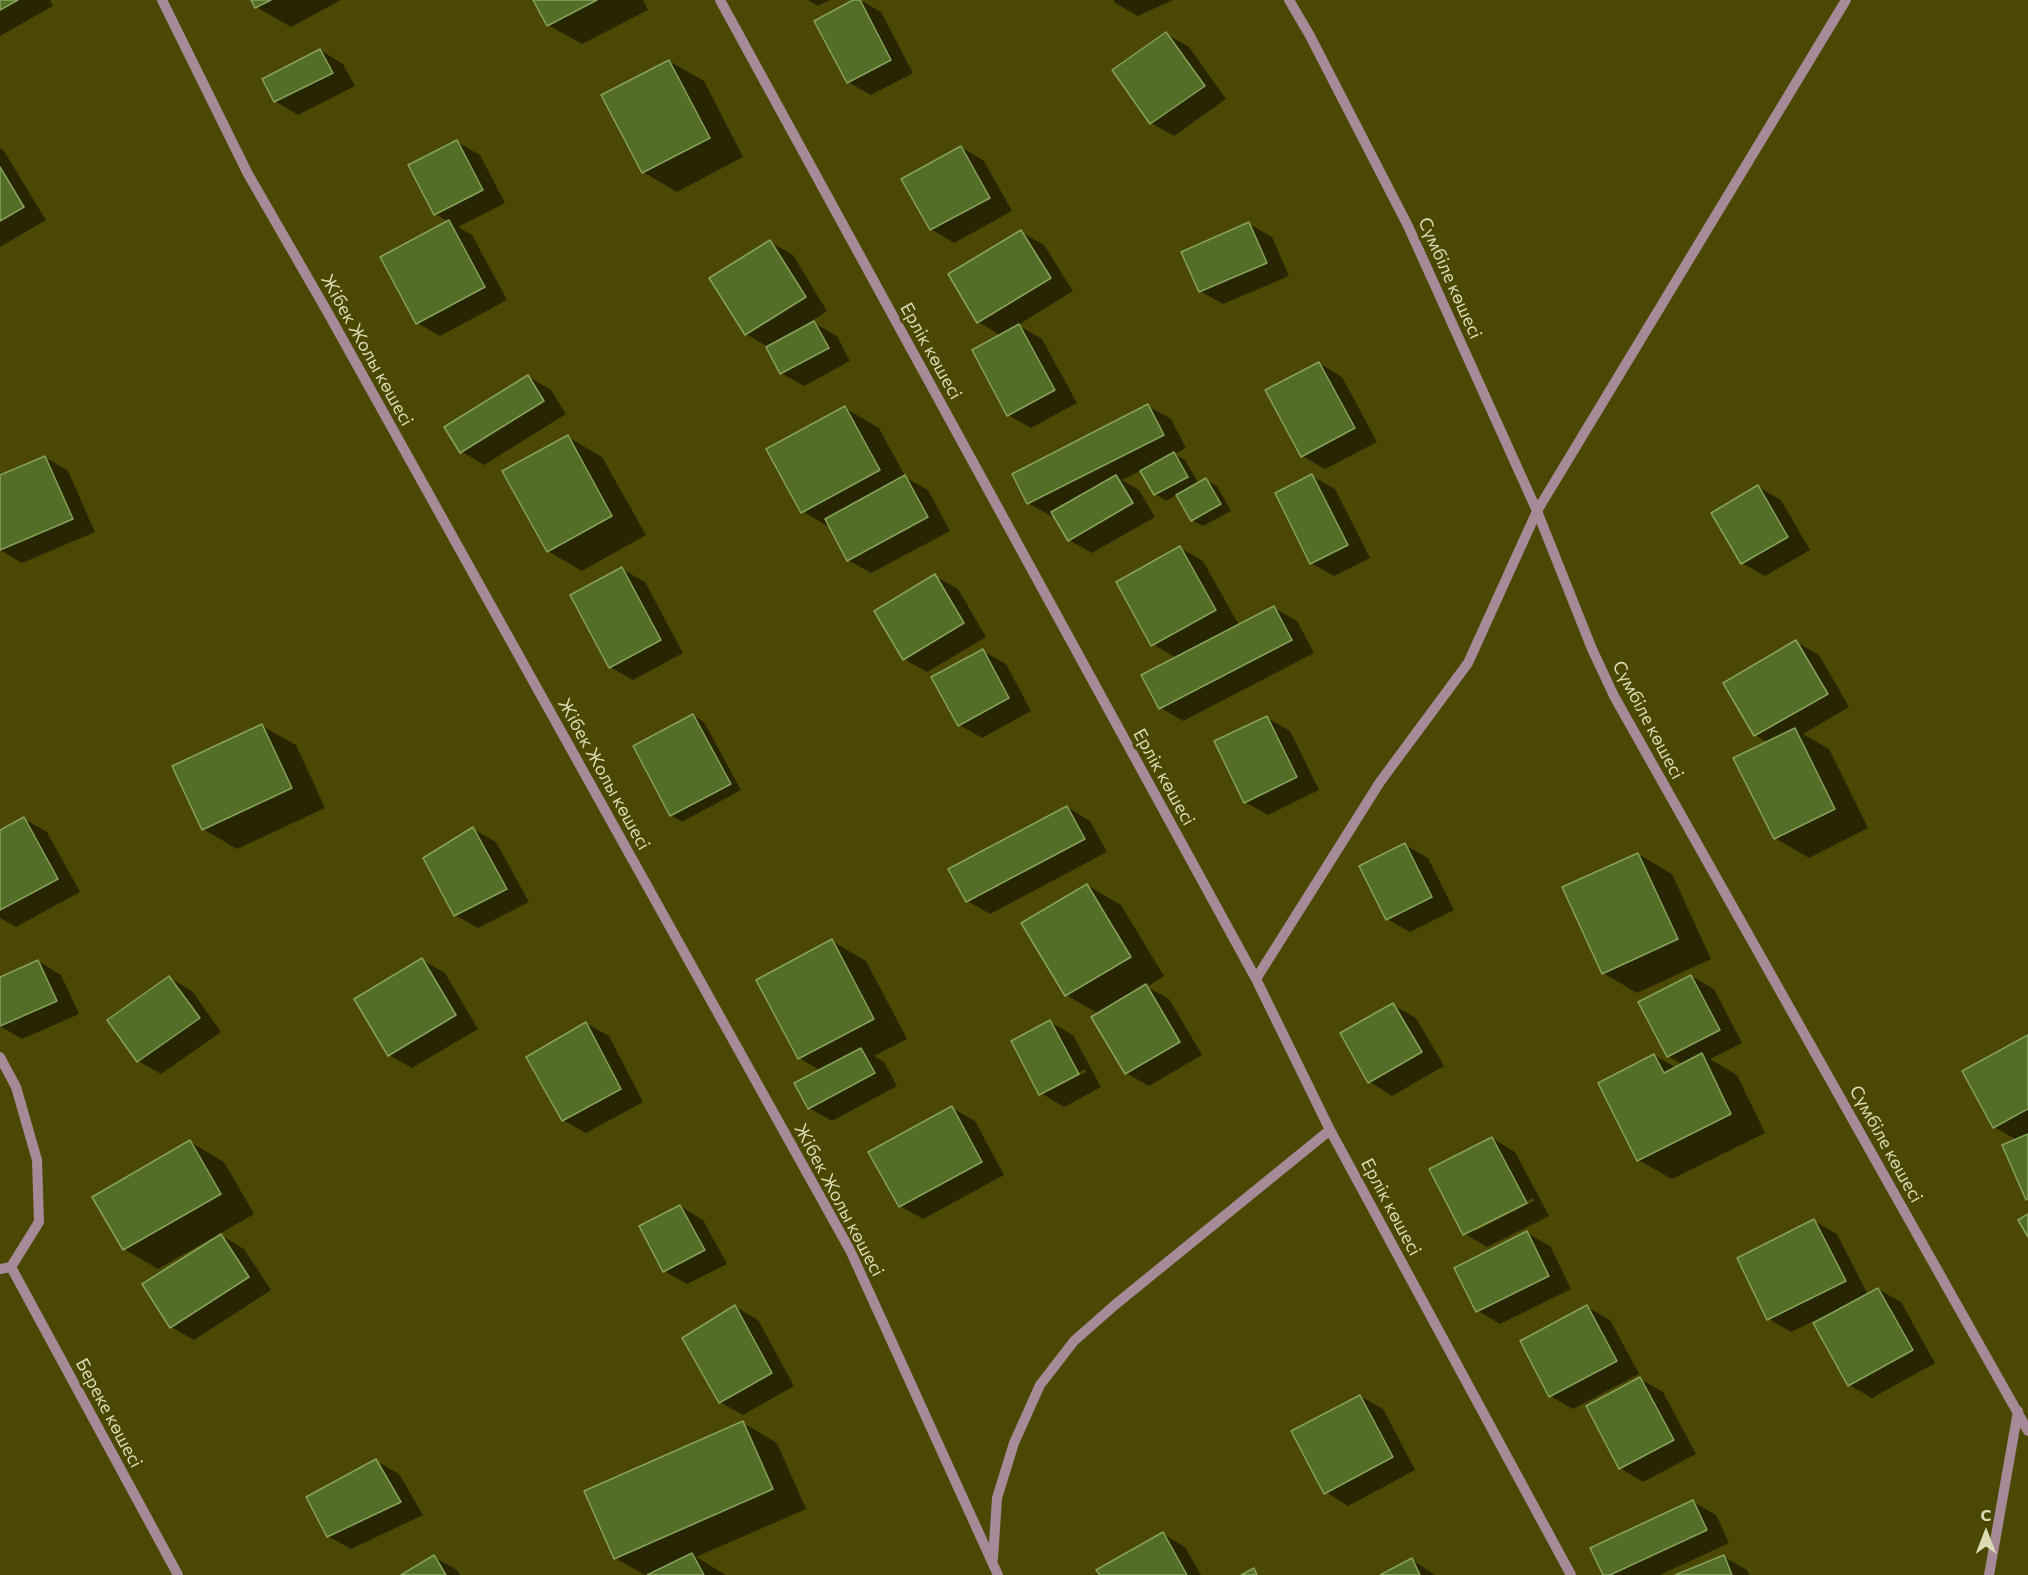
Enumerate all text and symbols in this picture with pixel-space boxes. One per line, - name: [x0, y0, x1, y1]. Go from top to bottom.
- street label: Сүмбіле көшесі: [1414, 214, 1486, 342]
- street label: Жібек Жолы көшесі: [316, 270, 418, 430]
- street label: Ерлік көшесі: [896, 299, 966, 403]
- street label: Сүмбіле көшесі: [1608, 657, 1688, 783]
- street label: Жібек Жолы көшесі: [553, 694, 655, 854]
- street label: Ерлік көшесі: [1129, 725, 1199, 829]
- street label: Сүмбіле көшесі: [1845, 1082, 1927, 1206]
- street label: Жібек Жолы көшесі: [790, 1120, 888, 1280]
- street label: Ерлік көшесі: [1356, 1155, 1426, 1259]
- street label: Береке көшесі: [71, 1355, 147, 1471]
- north arrow: [1956, 1503, 2016, 1563]
- text: С: [1981, 1505, 1991, 1524]

